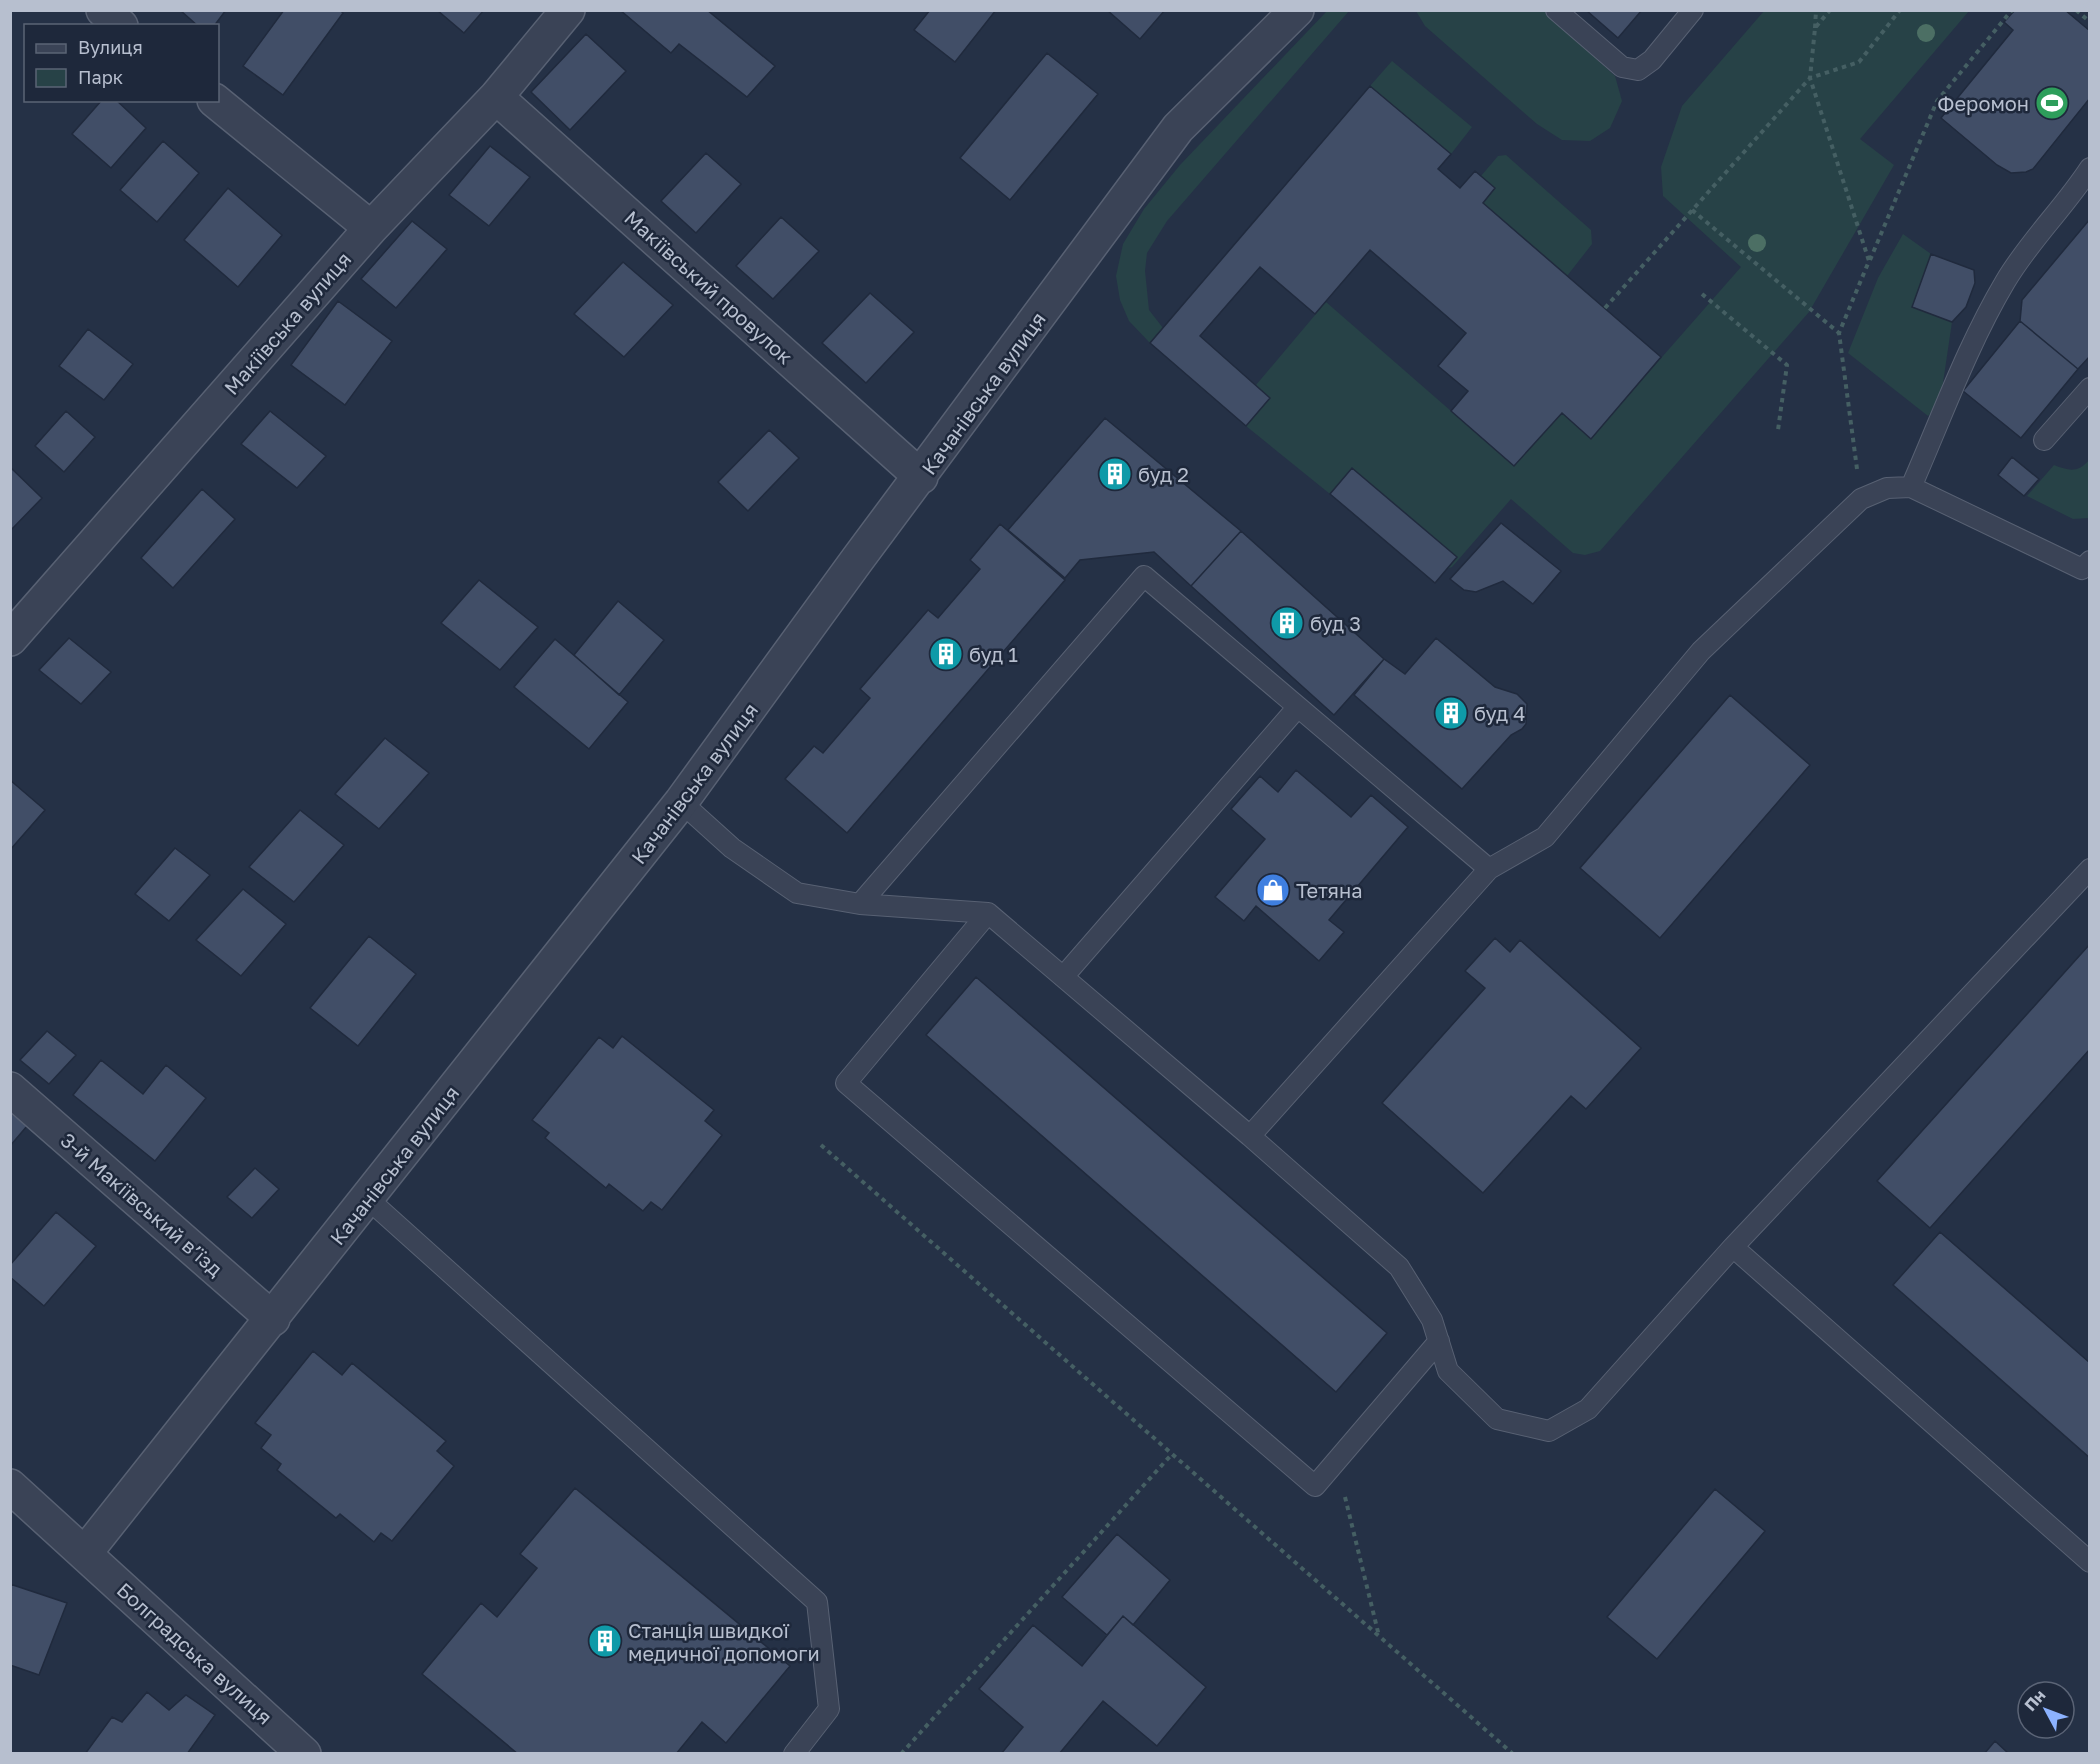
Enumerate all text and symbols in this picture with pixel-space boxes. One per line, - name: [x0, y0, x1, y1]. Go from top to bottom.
- legend: [24, 24, 219, 102]
- text: Вулиця: [78, 36, 143, 58]
- text: Парк: [78, 66, 123, 88]
- sports icon: Феромон: [2034, 85, 2070, 121]
- place label: Феромон: [1937, 91, 2029, 115]
- street label: Макіївський провулок: [620, 205, 798, 369]
- street label: Макіївська вулиця: [219, 247, 355, 399]
- street label: Качанівська вулиця: [916, 307, 1050, 479]
- building icon: буд 2: [1097, 456, 1133, 492]
- place label: буд 2: [1138, 462, 1189, 486]
- building icon: буд 3: [1269, 605, 1305, 641]
- place label: буд 3: [1310, 611, 1361, 635]
- building icon: буд 1: [928, 636, 964, 672]
- place label: буд 1: [969, 642, 1018, 666]
- building icon: буд 4: [1433, 695, 1469, 731]
- street label: Качанівська вулиця: [626, 698, 762, 868]
- place label: буд 4: [1474, 701, 1525, 725]
- shop icon: Тетяна: [1255, 872, 1291, 908]
- place label: Тетяна: [1296, 878, 1363, 902]
- street label: Качанівська вулиця: [325, 1081, 463, 1249]
- street label: 3-й Макіївський в’їзд: [56, 1127, 228, 1281]
- street label: Болградська вулиця: [113, 1577, 277, 1729]
- place label: Станція швидкої медичної допомоги: [628, 1618, 820, 1665]
- building icon: Станція швидкої медичної допомоги: [587, 1623, 623, 1659]
- north arrow: [2016, 1680, 2076, 1740]
- text: Пн: [2020, 1685, 2049, 1715]

